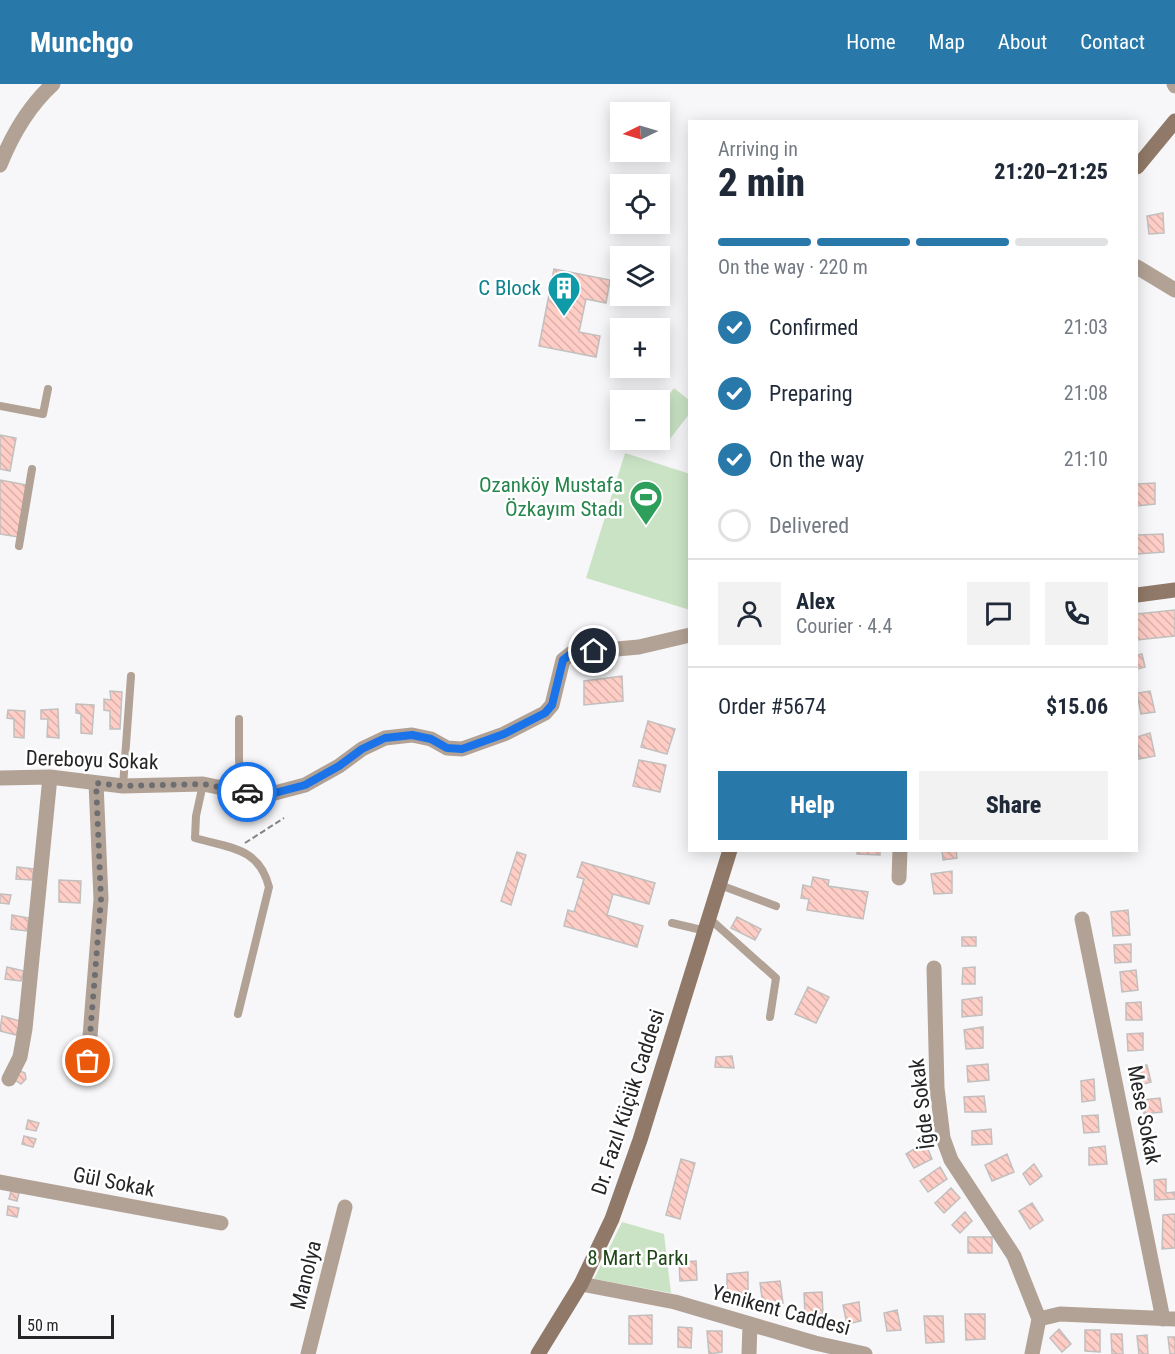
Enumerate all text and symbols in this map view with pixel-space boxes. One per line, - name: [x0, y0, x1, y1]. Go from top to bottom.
- text: Munchgo: [30, 26, 133, 59]
- text: Home: [846, 30, 896, 54]
- text: Map: [929, 30, 965, 54]
- text: About: [998, 30, 1047, 54]
- text: Contact: [1080, 30, 1145, 54]
- north arrow: [610, 102, 670, 162]
- map controls: [610, 102, 670, 450]
- text: Arriving in: [718, 137, 798, 161]
- text: 21:20–21:25: [994, 159, 1108, 184]
- text: 2 min: [718, 160, 805, 206]
- button: locate: [610, 174, 670, 234]
- button: layers: [610, 246, 670, 306]
- text: On the way · 220 m: [718, 255, 868, 279]
- building icon: C Block: [546, 270, 582, 317]
- place label: C Block: [478, 276, 542, 300]
- icon: check: [718, 311, 751, 344]
- text: Confirmed: [769, 315, 858, 340]
- text: 21:03: [1064, 315, 1108, 339]
- button: +: [610, 318, 670, 378]
- icon: check: [718, 377, 751, 410]
- text: Preparing: [769, 381, 853, 406]
- text: 21:08: [1064, 381, 1108, 405]
- button: −: [610, 390, 670, 450]
- icon: check: [718, 443, 751, 476]
- text: On the way: [769, 447, 864, 472]
- text: 21:10: [1064, 447, 1108, 471]
- place label: Ozanköy Mustafa Özkayım Stadı: [479, 473, 623, 521]
- sports icon: Ozanköy Mustafa Özkayım Stadı: [628, 479, 664, 526]
- text: Delivered: [769, 513, 849, 538]
- button: person: [718, 582, 781, 645]
- button: chat: [967, 582, 1030, 645]
- button: phone: [1045, 582, 1108, 645]
- text: Alex: [796, 589, 835, 614]
- text: Courier · 4.4: [796, 614, 892, 638]
- pin: [568, 625, 619, 676]
- icon: home: [577, 634, 610, 667]
- text: Order #5674: [718, 694, 826, 719]
- text: $15.06: [1046, 694, 1108, 719]
- street label: Dereboyu Sokak: [25, 746, 159, 774]
- courier: [217, 762, 277, 822]
- button: Help: [718, 771, 907, 840]
- button: Share: [919, 771, 1108, 840]
- icon: car: [231, 776, 264, 809]
- street label: Dr. Fazıl Küçük Caddesi: [587, 1006, 669, 1198]
- pin: [62, 1035, 113, 1086]
- icon: bag: [71, 1044, 104, 1077]
- street label: İĝde Sokak: [904, 1057, 939, 1151]
- street label: Mese Sokak: [1123, 1063, 1165, 1167]
- street label: Gül Sokak: [71, 1162, 157, 1202]
- street label: Manolya: [286, 1238, 326, 1312]
- park label: 8 Mart Parkı: [587, 1246, 689, 1270]
- street label: Yenikent Caddesi: [709, 1280, 853, 1340]
- scale bar: [18, 1312, 114, 1340]
- text: 50 m: [27, 1316, 59, 1335]

